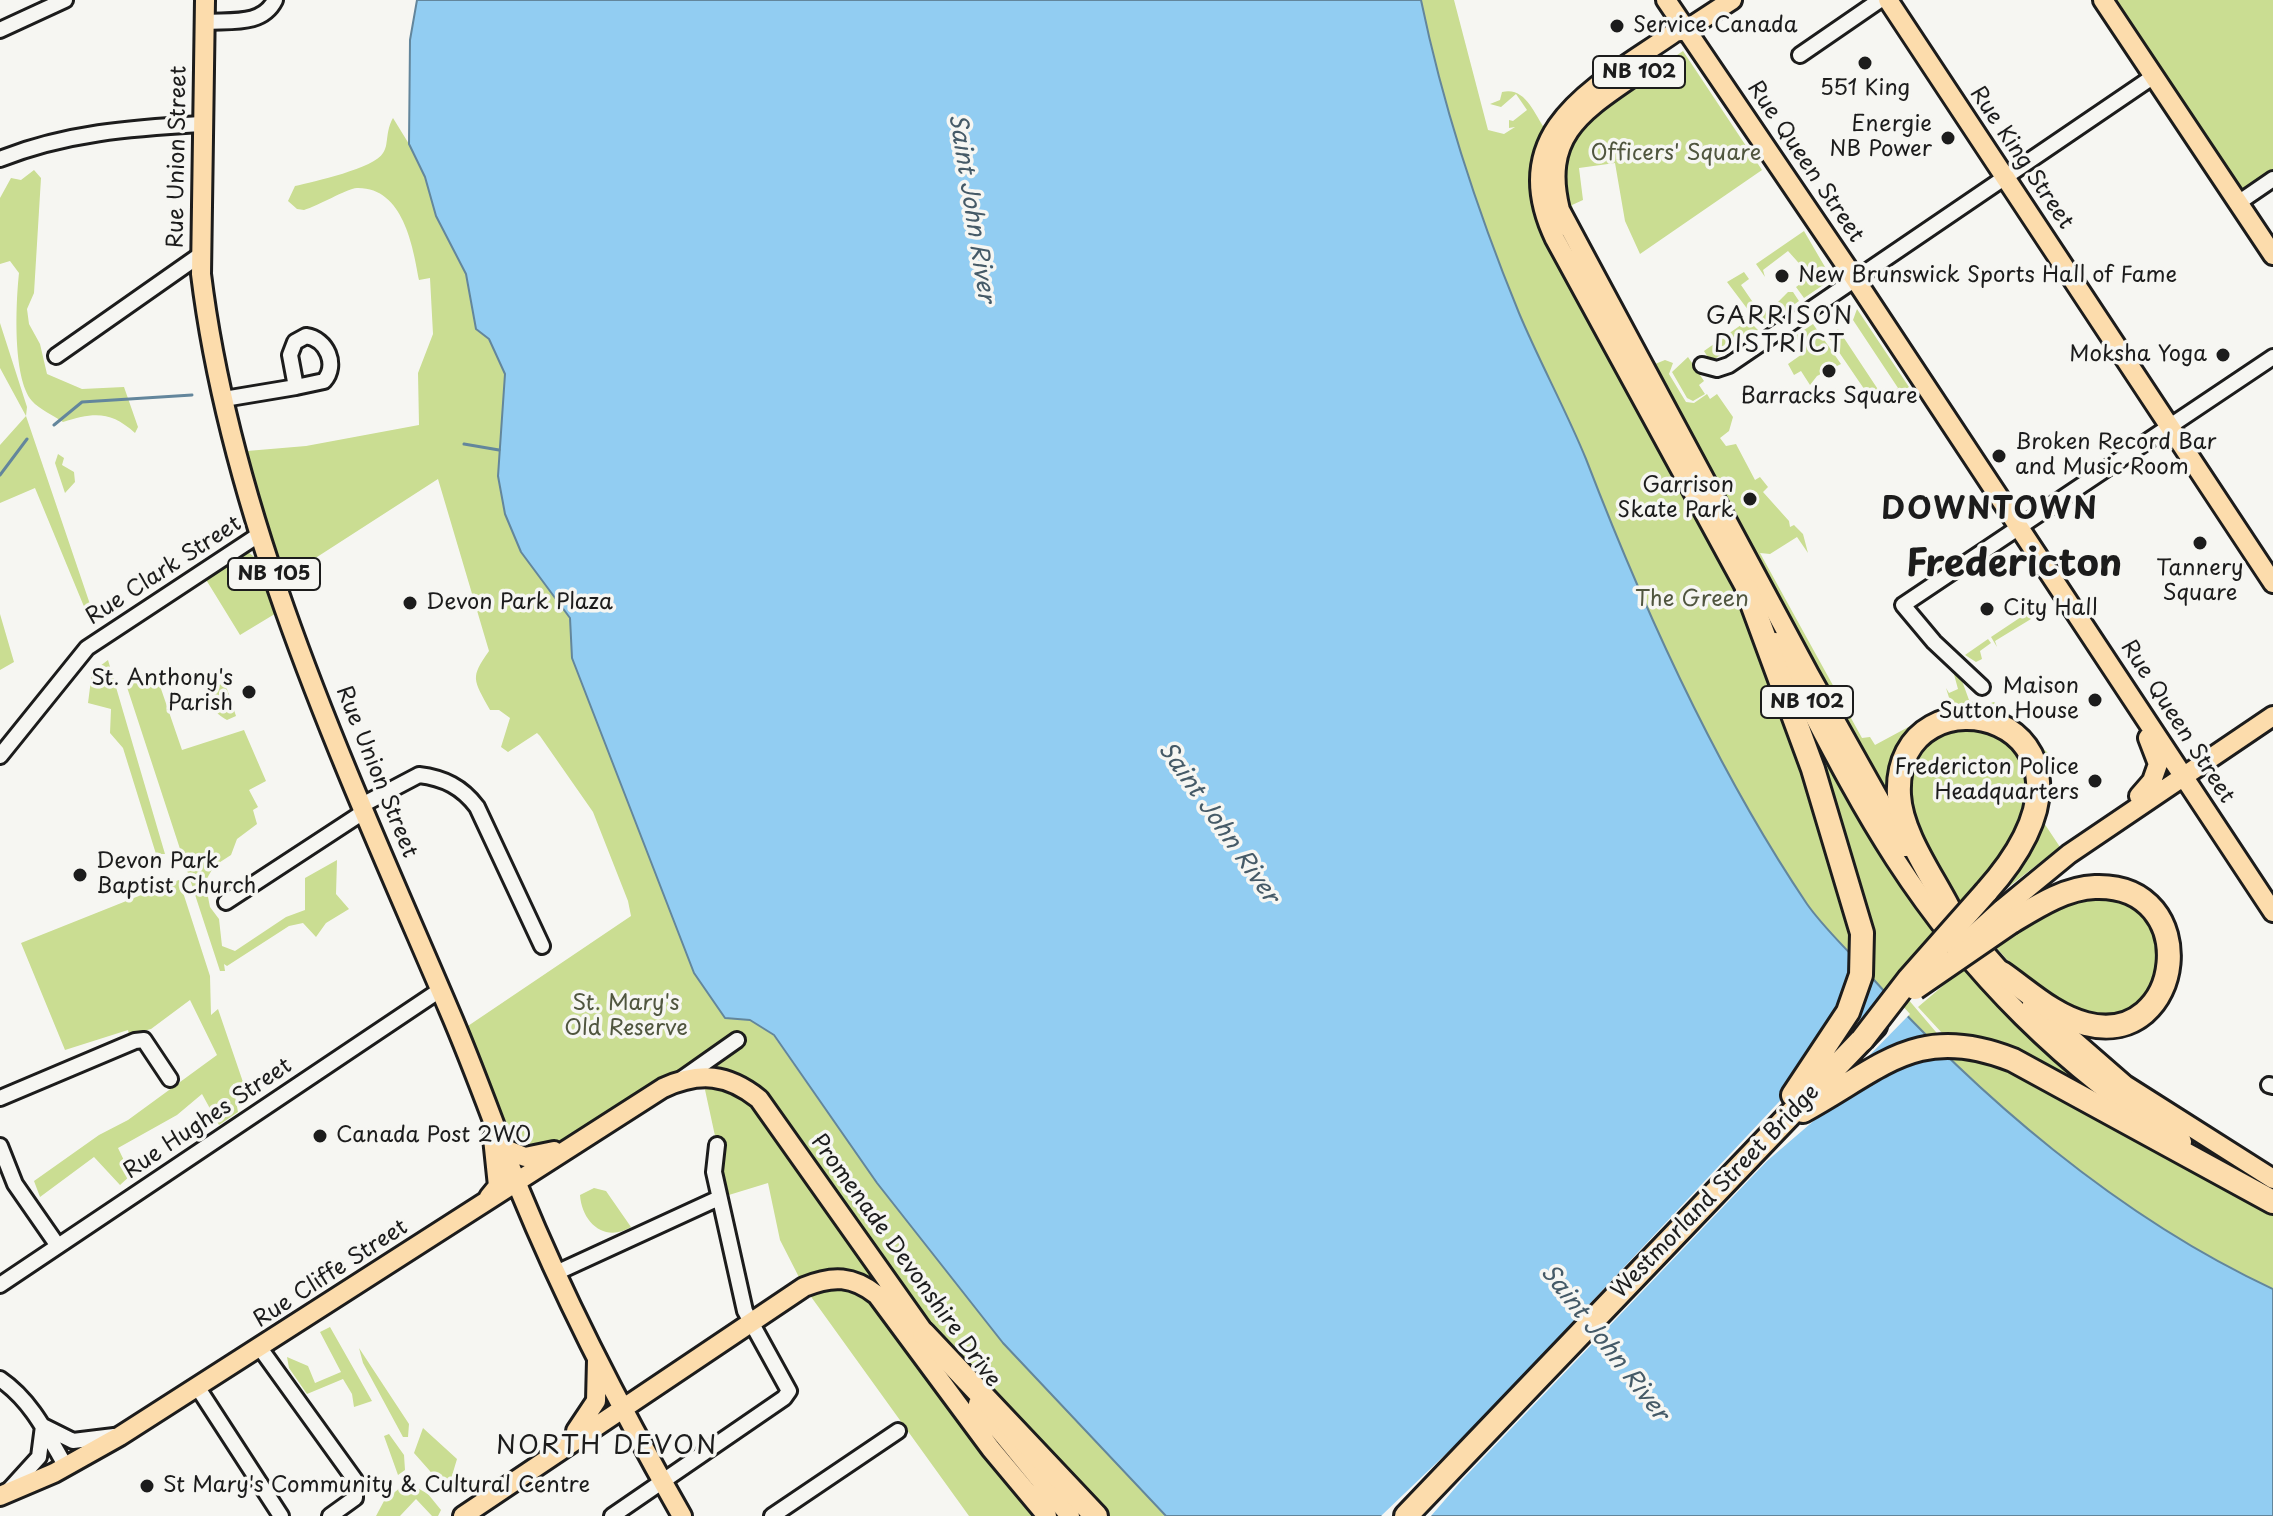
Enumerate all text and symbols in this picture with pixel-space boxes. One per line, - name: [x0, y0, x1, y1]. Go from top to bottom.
- place label: Service Canada: [1633, 13, 1797, 39]
- marker: Service Canada: [1608, 17, 1626, 35]
- marker: 551 King: [1856, 54, 1874, 72]
- road number: NB 102: [1593, 56, 1685, 88]
- street label: Rue Union Street: [163, 65, 193, 249]
- street label: Rue Queen Street: [1741, 76, 1869, 248]
- place label: 551 King: [1820, 76, 1910, 102]
- street label: Rue King Street: [1964, 82, 2078, 234]
- water label: Saint John River: [942, 112, 1000, 304]
- place label: Energie NB Power: [1829, 112, 1932, 164]
- marker: Energie NB Power: [1939, 129, 1957, 147]
- park label: Officers' Square: [1591, 141, 1761, 167]
- place label: New Brunswick Sports Hall of Fame: [1798, 263, 2177, 289]
- marker: New Brunswick Sports Hall of Fame: [1773, 267, 1791, 285]
- district label: GARRISON DISTRICT: [1707, 303, 1853, 359]
- place label: Moksha Yoga: [2069, 342, 2207, 368]
- marker: Moksha Yoga: [2214, 346, 2232, 364]
- marker: Barracks Square: [1820, 362, 1838, 380]
- place label: Barracks Square: [1740, 384, 1918, 410]
- place label: Broken Record Bar and Music Room: [2015, 430, 2216, 482]
- marker: Broken Record Bar and Music Room: [1990, 447, 2008, 465]
- place label: Garrison Skate Park: [1617, 473, 1734, 524]
- marker: Garrison Skate Park: [1741, 490, 1759, 508]
- district label: DOWNTOWN: [1881, 493, 2099, 529]
- street label: Rue Clark Street: [81, 511, 247, 631]
- marker: Tannery Square: [2191, 534, 2209, 552]
- district label: Fredericton: [1906, 543, 2122, 589]
- place label: Tannery Square: [2156, 556, 2244, 608]
- road number: NB 105: [228, 558, 320, 590]
- park label: The Green: [1635, 587, 1749, 613]
- place label: Devon Park Plaza: [426, 590, 613, 616]
- marker: Devon Park Plaza: [401, 594, 419, 612]
- place label: City Hall: [2003, 596, 2098, 622]
- marker: City Hall: [1978, 600, 1996, 618]
- street label: Rue Queen Street: [2114, 636, 2240, 808]
- place label: St. Anthony's Parish: [91, 666, 233, 718]
- place label: Maison Sutton House: [1938, 674, 2079, 726]
- street label: Rue Union Street: [330, 682, 422, 862]
- marker: St. Anthony's Parish: [240, 683, 258, 701]
- road number: NB 102: [1761, 686, 1853, 718]
- marker: Maison Sutton House: [2086, 691, 2104, 709]
- water label: Saint John River: [1152, 737, 1284, 909]
- place label: Fredericton Police Headquarters: [1894, 755, 2079, 806]
- marker: Fredericton Police Headquarters: [2086, 772, 2104, 790]
- place label: Devon Park Baptist Church: [96, 849, 256, 900]
- marker: Devon Park Baptist Church: [71, 866, 89, 884]
- park label: St. Mary's Old Reserve: [564, 991, 688, 1042]
- street label: Rue Hughes Street: [119, 1053, 297, 1185]
- street label: Westmorland Street Bridge: [1607, 1080, 1825, 1304]
- place label: Canada Post 2W0: [336, 1123, 531, 1149]
- marker: Canada Post 2W0: [311, 1127, 329, 1145]
- street label: Promenade Devonshire Drive: [804, 1129, 1006, 1393]
- street label: Rue Cliffe Street: [249, 1214, 413, 1334]
- water label: Saint John River: [1534, 1259, 1674, 1427]
- district label: NORTH DEVON: [496, 1431, 718, 1463]
- place label: St Mary's Community & Cultural Centre: [163, 1473, 590, 1499]
- marker: St Mary's Community & Cultural Centre: [138, 1477, 156, 1495]

